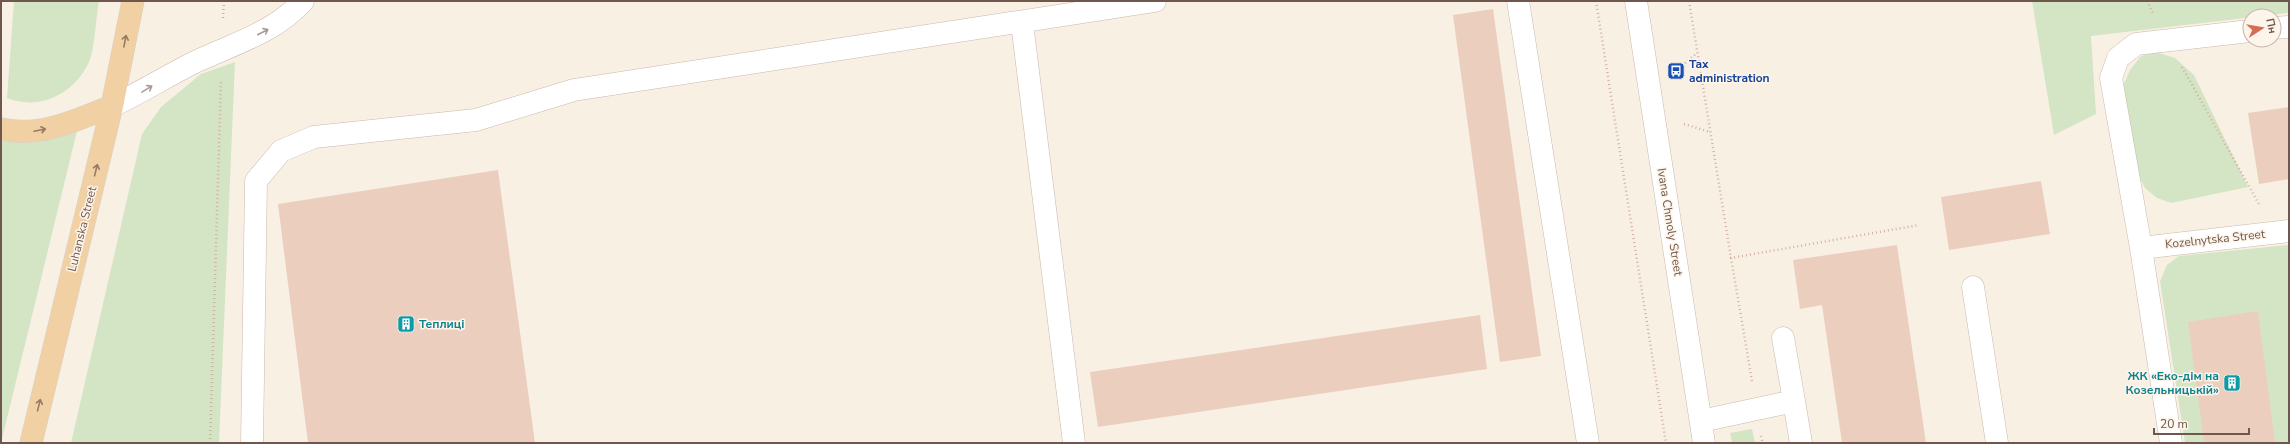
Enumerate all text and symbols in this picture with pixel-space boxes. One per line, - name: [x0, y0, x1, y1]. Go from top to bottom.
- north arrow: [2242, 8, 2282, 48]
- text: Пн: [2262, 17, 2280, 35]
- one-way arrow: [257, 27, 269, 35]
- one-way arrow: [121, 34, 129, 47]
- place label: Tax administration: [1689, 56, 1770, 86]
- bus stop icon: Tax administration: [1666, 61, 1686, 81]
- one-way arrow: [141, 85, 153, 93]
- one-way arrow: [33, 126, 46, 134]
- one-way arrow: [93, 164, 101, 177]
- street label: Ivana Chmoly Street: [1654, 167, 1687, 278]
- street label: Luhanska Street: [64, 184, 100, 273]
- street label: Kozelnytska Street: [2164, 226, 2267, 252]
- building icon: Теплиці: [396, 314, 416, 334]
- place label: Теплиці: [419, 316, 465, 332]
- place label: ЖК «Еко-дім на Козельницькій»: [2125, 368, 2219, 398]
- building icon: ЖК «Еко-дім на Козельницькій»: [2222, 373, 2242, 393]
- one-way arrow: [36, 399, 44, 412]
- scale bar: [2154, 410, 2249, 436]
- text: 20 m: [2160, 416, 2188, 432]

